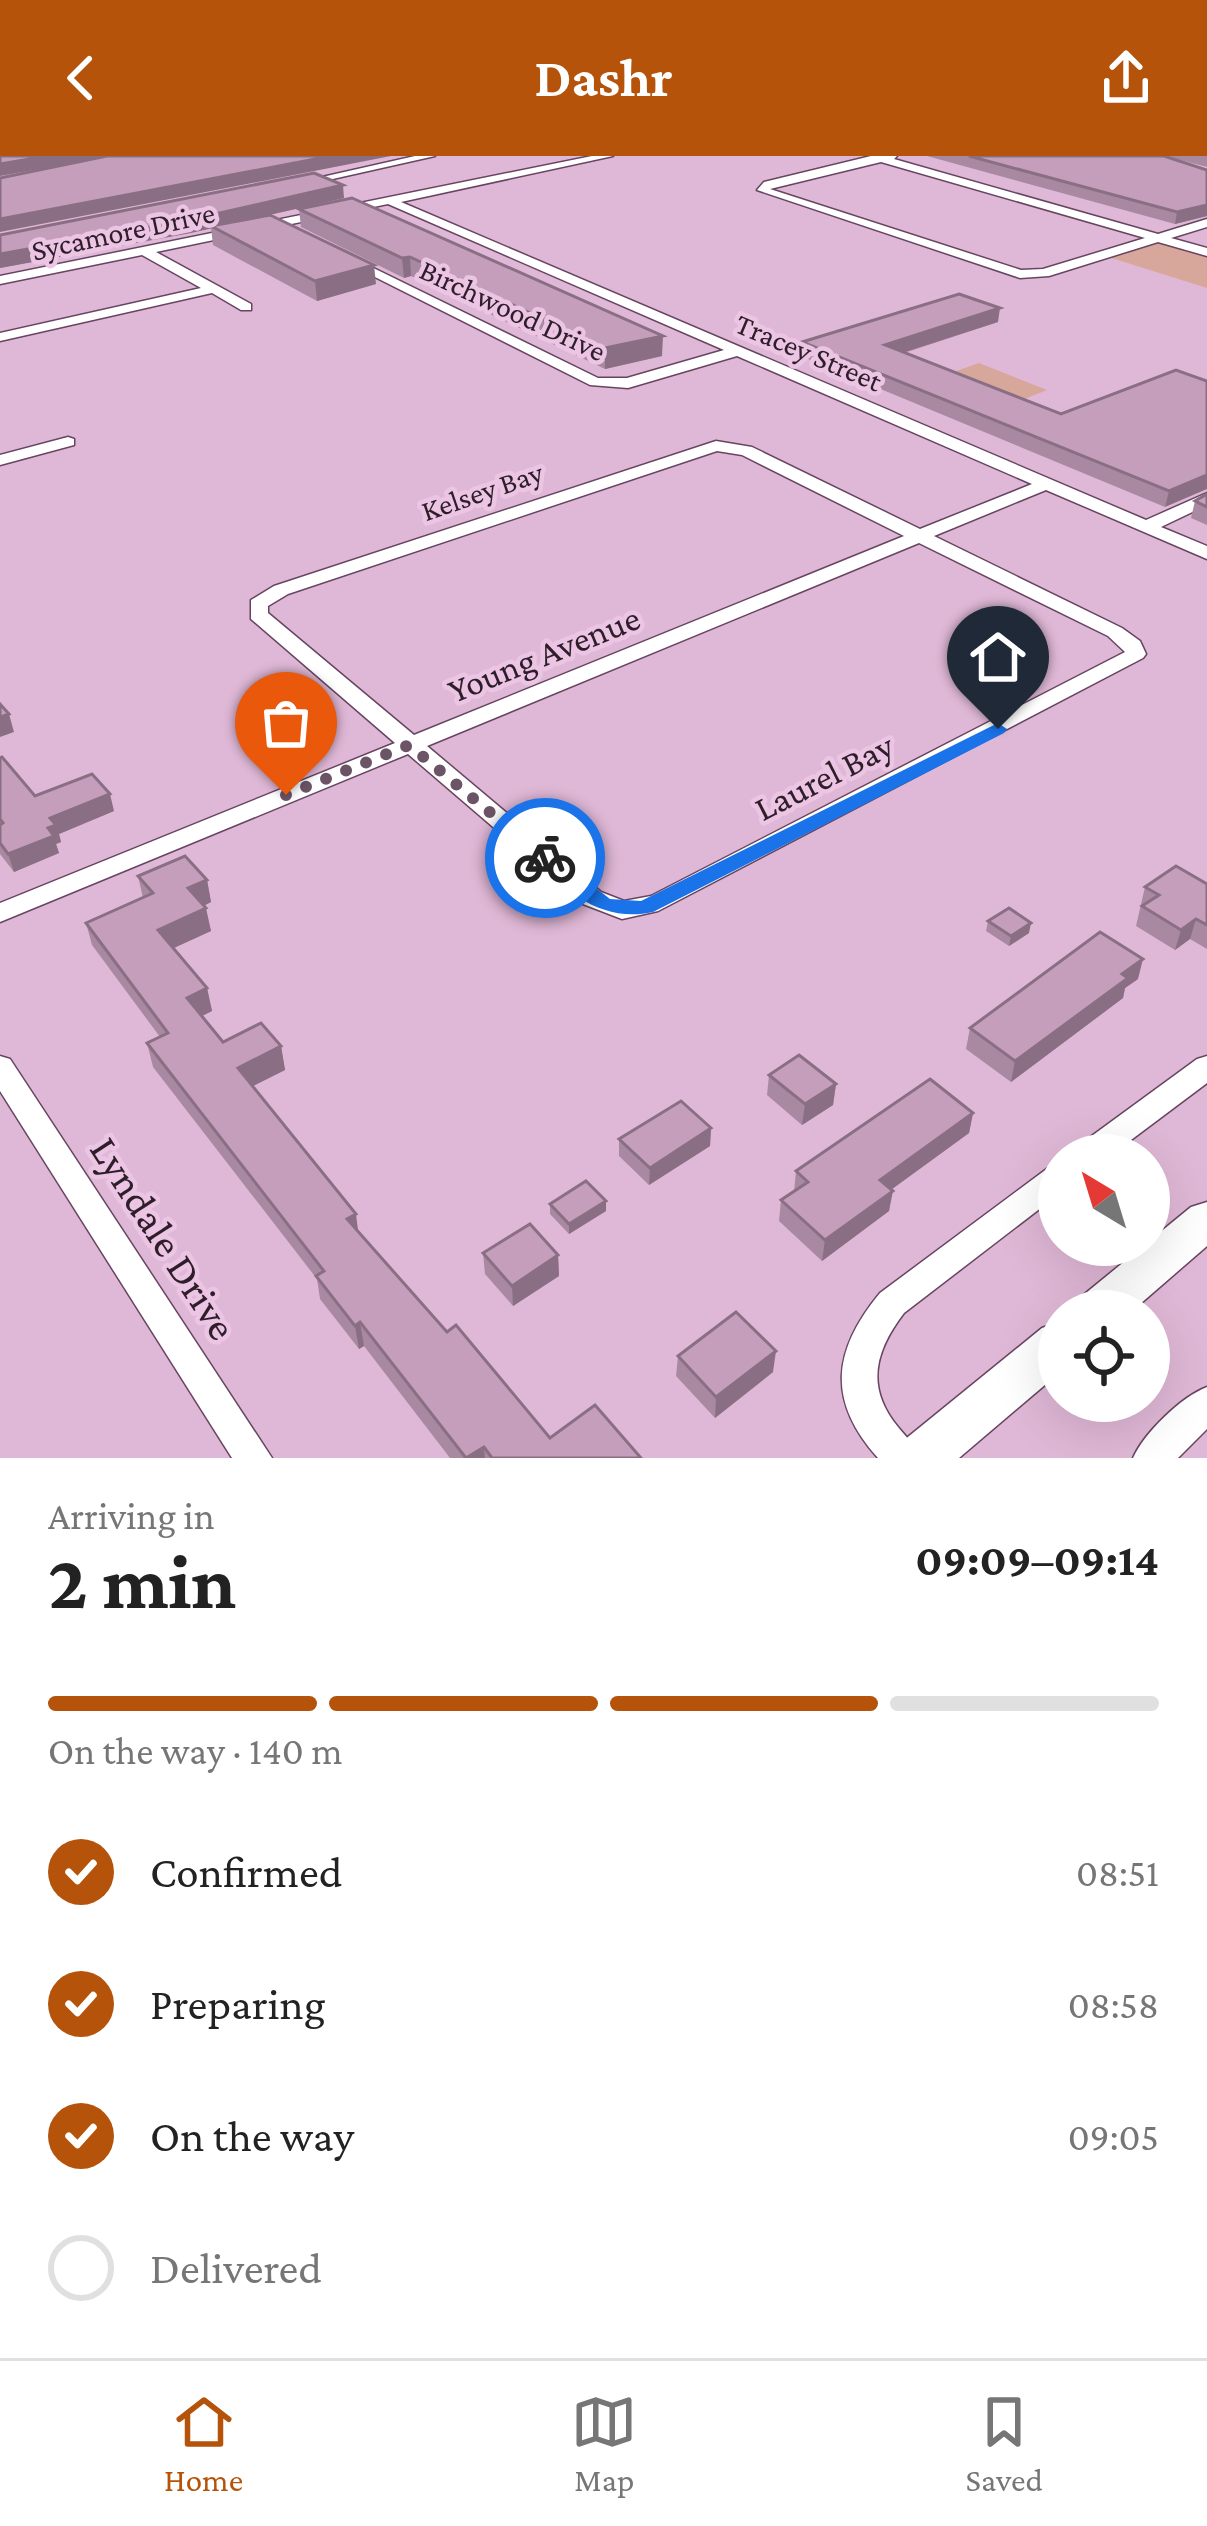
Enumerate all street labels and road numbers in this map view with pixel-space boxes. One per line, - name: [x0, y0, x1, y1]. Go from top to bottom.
- street label: Sycamore Drive: [28, 195, 218, 268]
- street label: Birchwood Drive: [415, 253, 611, 367]
- street label: Tracey Street: [731, 306, 888, 399]
- street label: Kelsey Bay: [417, 455, 548, 528]
- street label: Young Avenue: [442, 597, 646, 711]
- street label: Laurel Bay: [748, 725, 901, 829]
- street label: Lyndale Drive: [81, 1128, 247, 1348]

